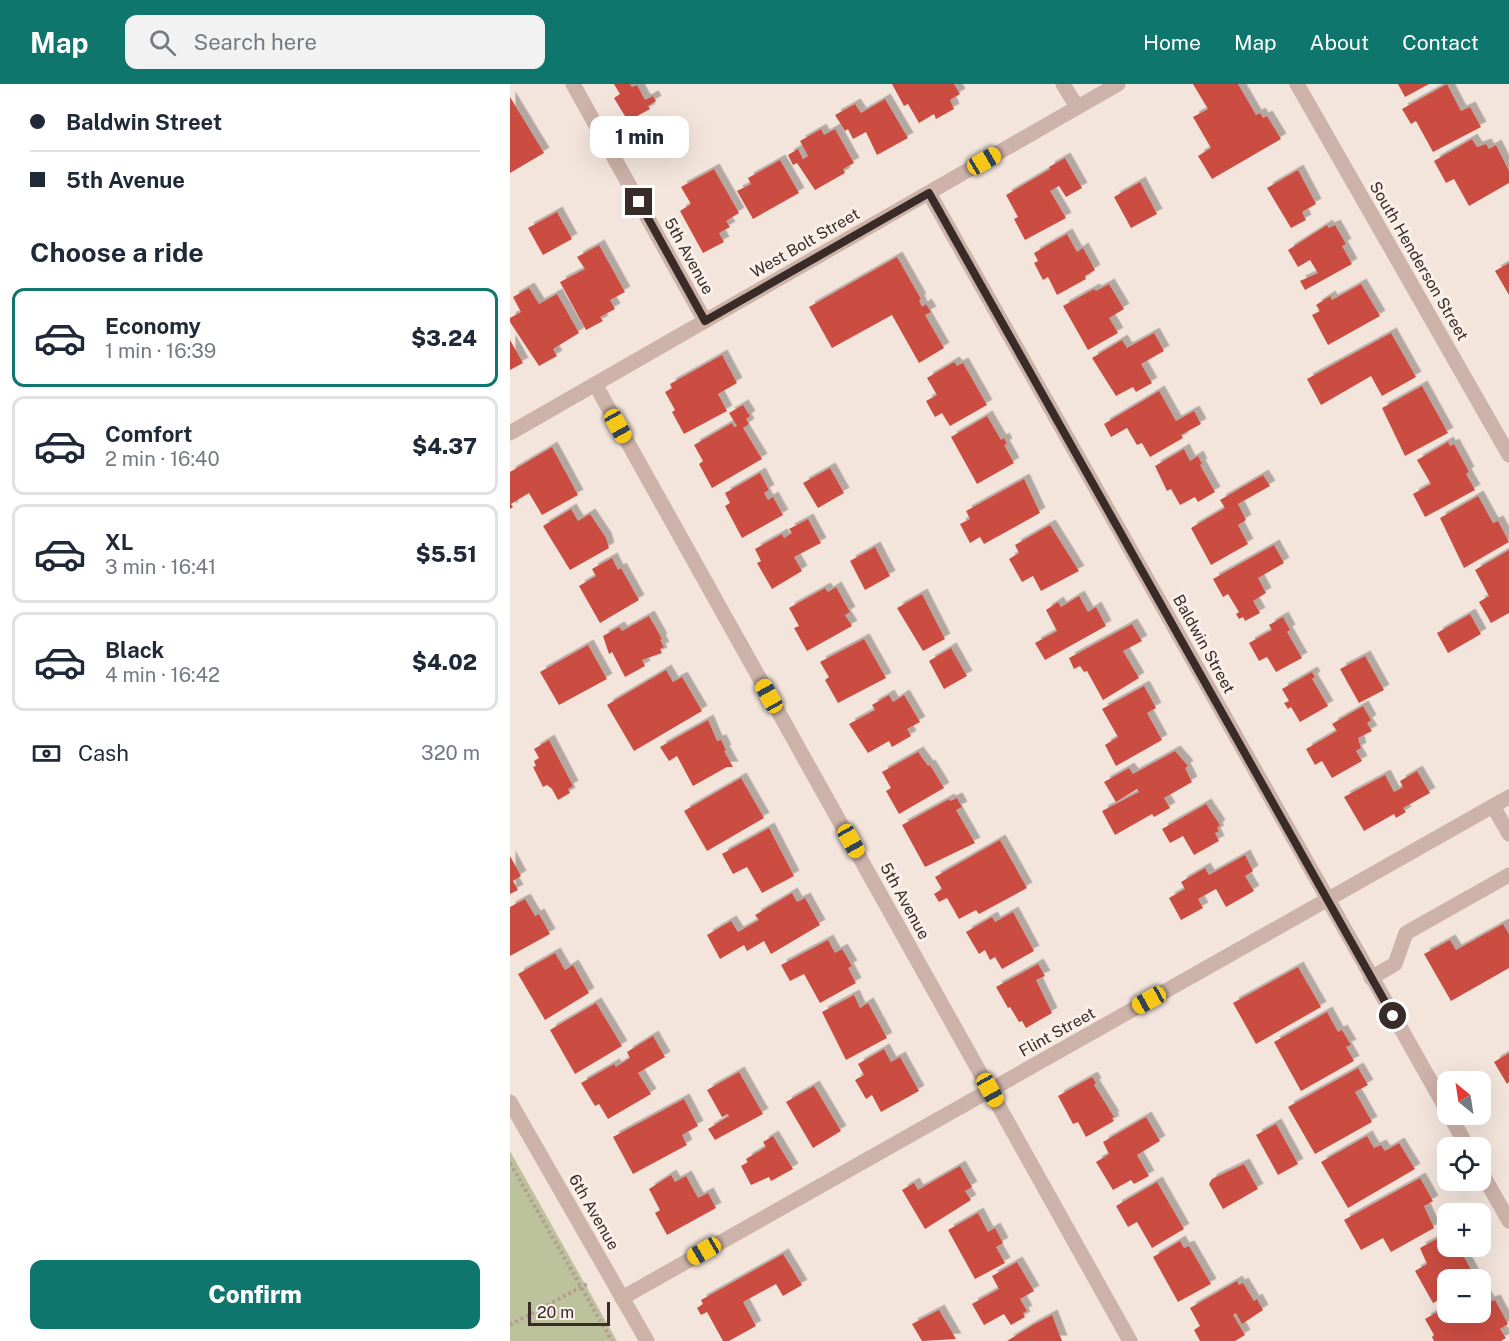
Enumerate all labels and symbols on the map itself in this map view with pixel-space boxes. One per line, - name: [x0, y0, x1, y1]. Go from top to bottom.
- callout: 1 min: [590, 115, 688, 157]
- car: [964, 144, 1004, 178]
- street label: South Henderson Street: [1366, 178, 1472, 344]
- route end: [625, 188, 652, 215]
- street label: West Bolt Street: [747, 204, 863, 282]
- street label: 5th Avenue: [660, 214, 718, 298]
- car: [601, 406, 635, 446]
- street label: Baldwin Street: [1169, 591, 1239, 697]
- car: [752, 676, 786, 716]
- car: [834, 821, 868, 861]
- street label: 5th Avenue: [876, 859, 934, 943]
- car: [1129, 983, 1169, 1017]
- route start: [1379, 1002, 1406, 1029]
- street label: Flint Street: [1016, 1003, 1098, 1061]
- car: [973, 1070, 1007, 1110]
- north arrow: [1437, 1071, 1491, 1125]
- street label: 6th Avenue: [565, 1171, 623, 1253]
- car: [684, 1234, 724, 1268]
- scale bar: [528, 1299, 610, 1326]

